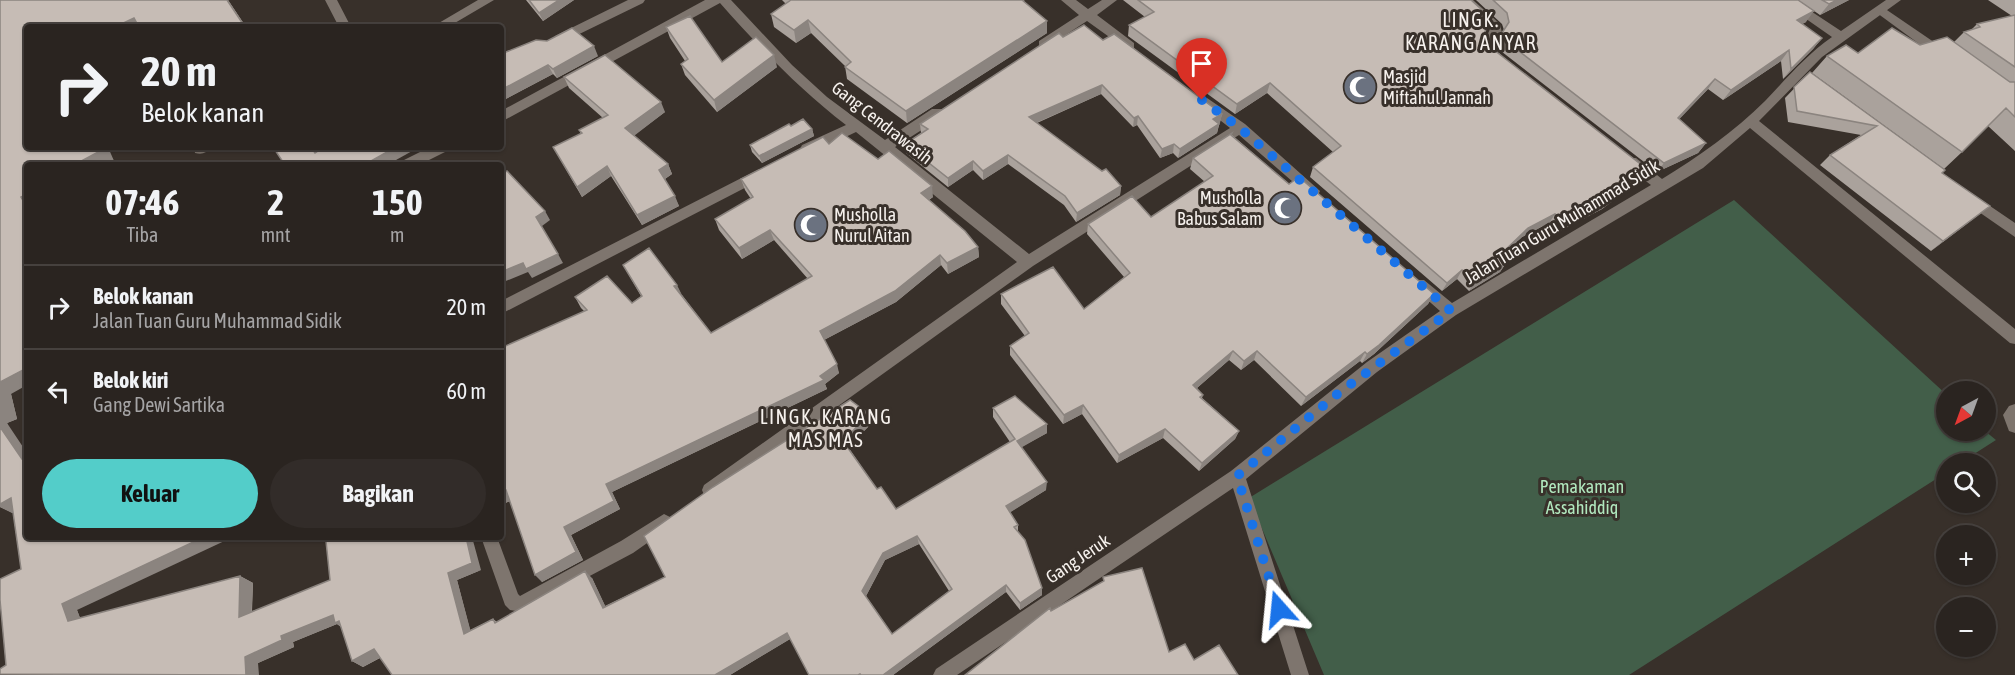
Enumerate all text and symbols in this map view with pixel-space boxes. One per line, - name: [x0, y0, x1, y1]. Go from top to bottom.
- district label: LINGK. KARANG ANYAR: [1405, 8, 1537, 54]
- pin: [1176, 38, 1227, 100]
- text: 20 m: [141, 47, 216, 95]
- icon: arrive: [1185, 47, 1218, 80]
- icon: right: [42, 48, 120, 126]
- place label: Masjid Miftahul Jannah: [1383, 66, 1491, 108]
- mosque icon: Masjid Miftahul Jannah: [1342, 69, 1378, 105]
- street label: Gang Cendrawasih: [828, 77, 937, 168]
- text: Belok kanan: [141, 97, 264, 128]
- street label: Jalan Tuan Guru Muhammad Sidik: [1460, 155, 1663, 288]
- text: 07:46: [105, 181, 179, 223]
- text: 2: [267, 181, 284, 223]
- text: 150: [372, 181, 423, 223]
- place label: Musholla Babus Salam: [1177, 187, 1262, 229]
- mosque icon: Musholla Babus Salam: [1267, 190, 1303, 226]
- place label: Musholla Nurul Aitan: [834, 204, 910, 246]
- mosque icon: Musholla Nurul Aitan: [793, 207, 829, 243]
- text: Tiba: [126, 223, 158, 246]
- text: mnt: [261, 223, 291, 246]
- text: m: [390, 223, 404, 246]
- text: Belok kanan: [93, 283, 194, 309]
- icon: right: [42, 291, 75, 324]
- text: 20 m: [446, 294, 486, 320]
- text: Jalan Tuan Guru Muhammad Sidik: [93, 309, 342, 332]
- text: Belok kiri: [93, 367, 168, 393]
- icon: left: [42, 375, 75, 408]
- text: 60 m: [446, 378, 486, 404]
- north arrow: [1936, 381, 1996, 441]
- map controls: [1936, 381, 1996, 657]
- text: Gang Dewi Sartika: [93, 393, 225, 416]
- district label: LINGK. KARANG MAS MAS: [760, 405, 892, 451]
- button: search: [1936, 453, 1996, 513]
- button: Keluar: [42, 459, 258, 528]
- button: Bagikan: [270, 459, 486, 528]
- park label: Pemakaman Assahiddiq: [1540, 476, 1624, 518]
- button: +: [1936, 525, 1996, 585]
- street label: Gang Jeruk: [1042, 530, 1114, 588]
- position arrow: [1247, 577, 1311, 641]
- button: −: [1936, 597, 1996, 657]

